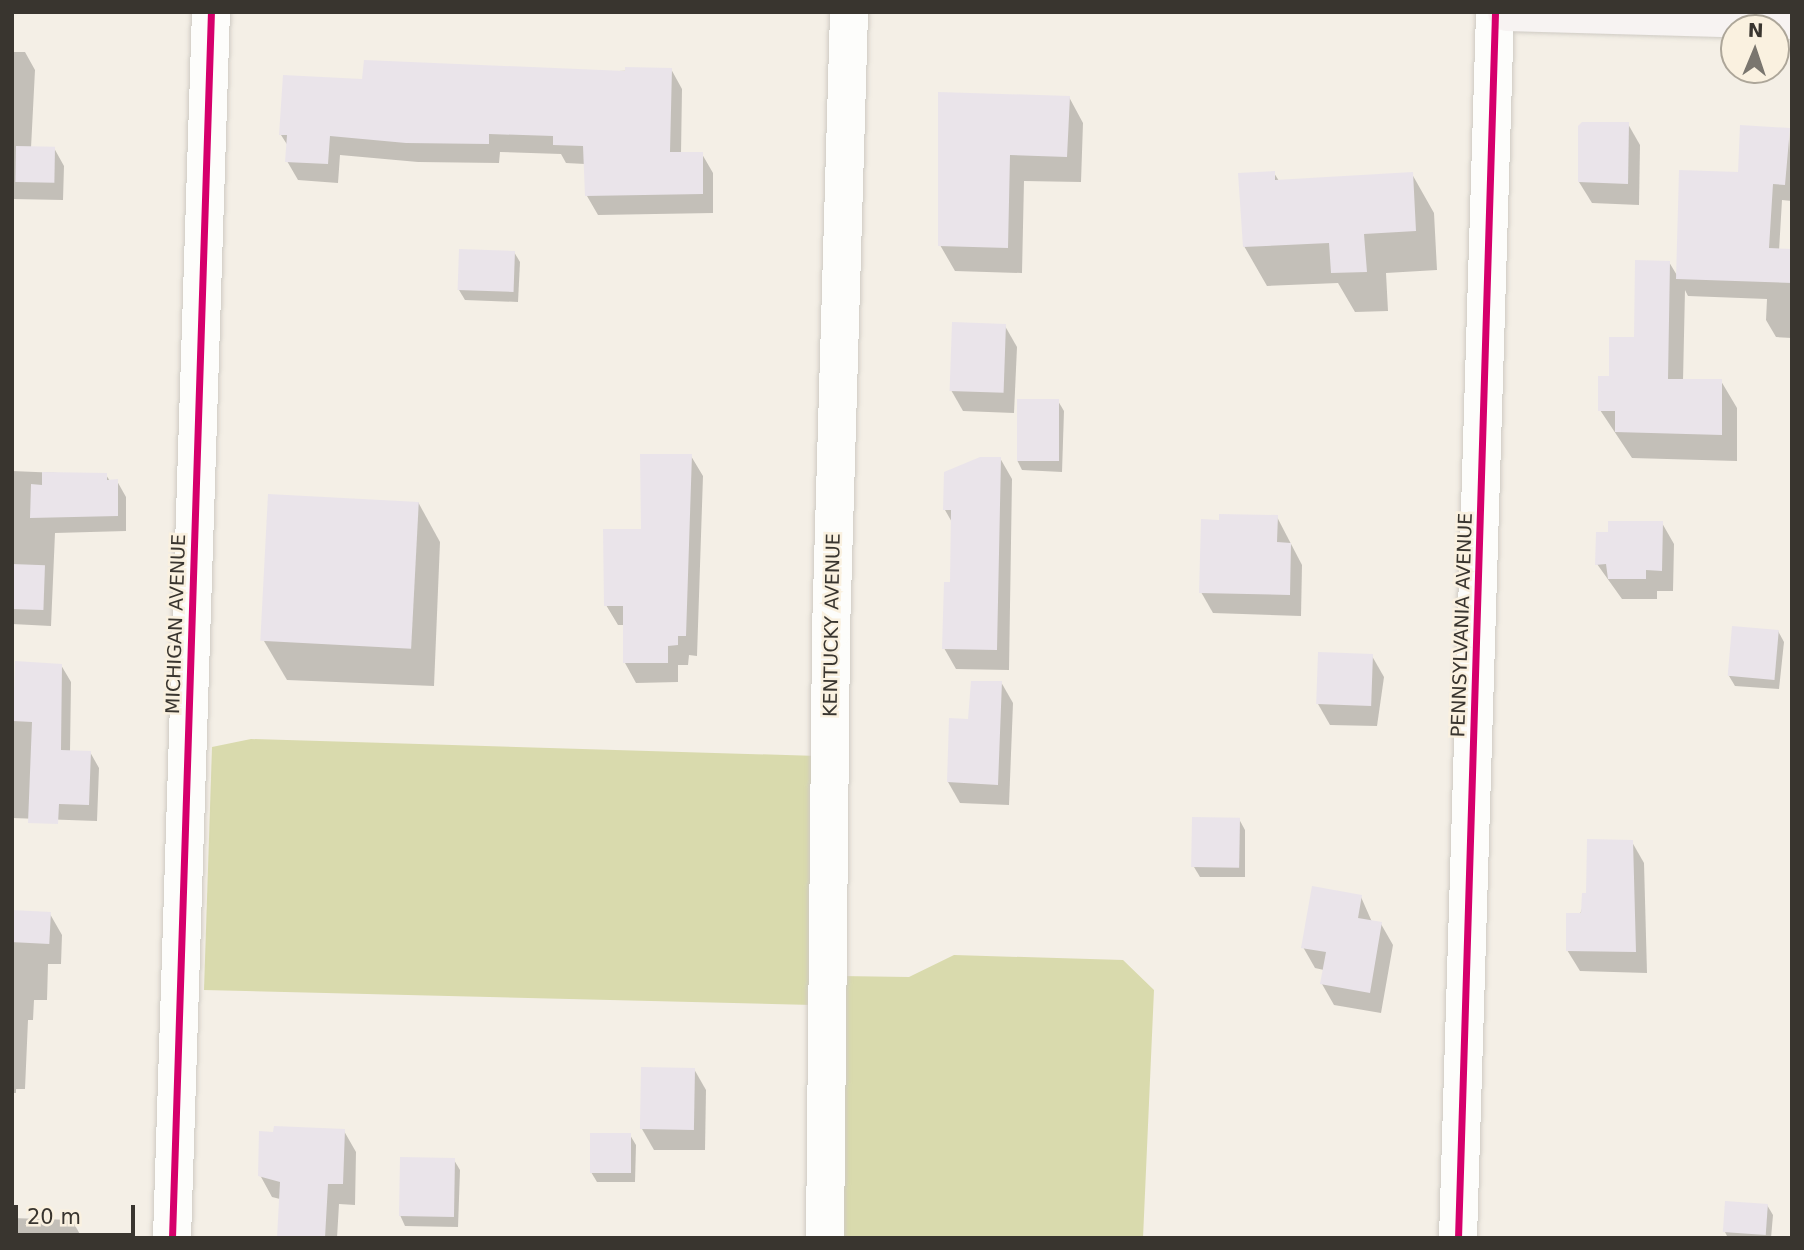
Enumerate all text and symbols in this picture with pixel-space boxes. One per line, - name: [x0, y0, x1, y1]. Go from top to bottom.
- north arrow: [1720, 14, 1790, 84]
- text: N: [1747, 19, 1764, 41]
- street label: PENNSYLVANIA AVENUE: [1447, 512, 1477, 738]
- street label: KENTUCKY AVENUE: [819, 533, 845, 717]
- street label: MICHIGAN AVENUE: [161, 534, 191, 714]
- scale bar: [18, 1190, 138, 1234]
- text: 20 m: [27, 1205, 81, 1229]

